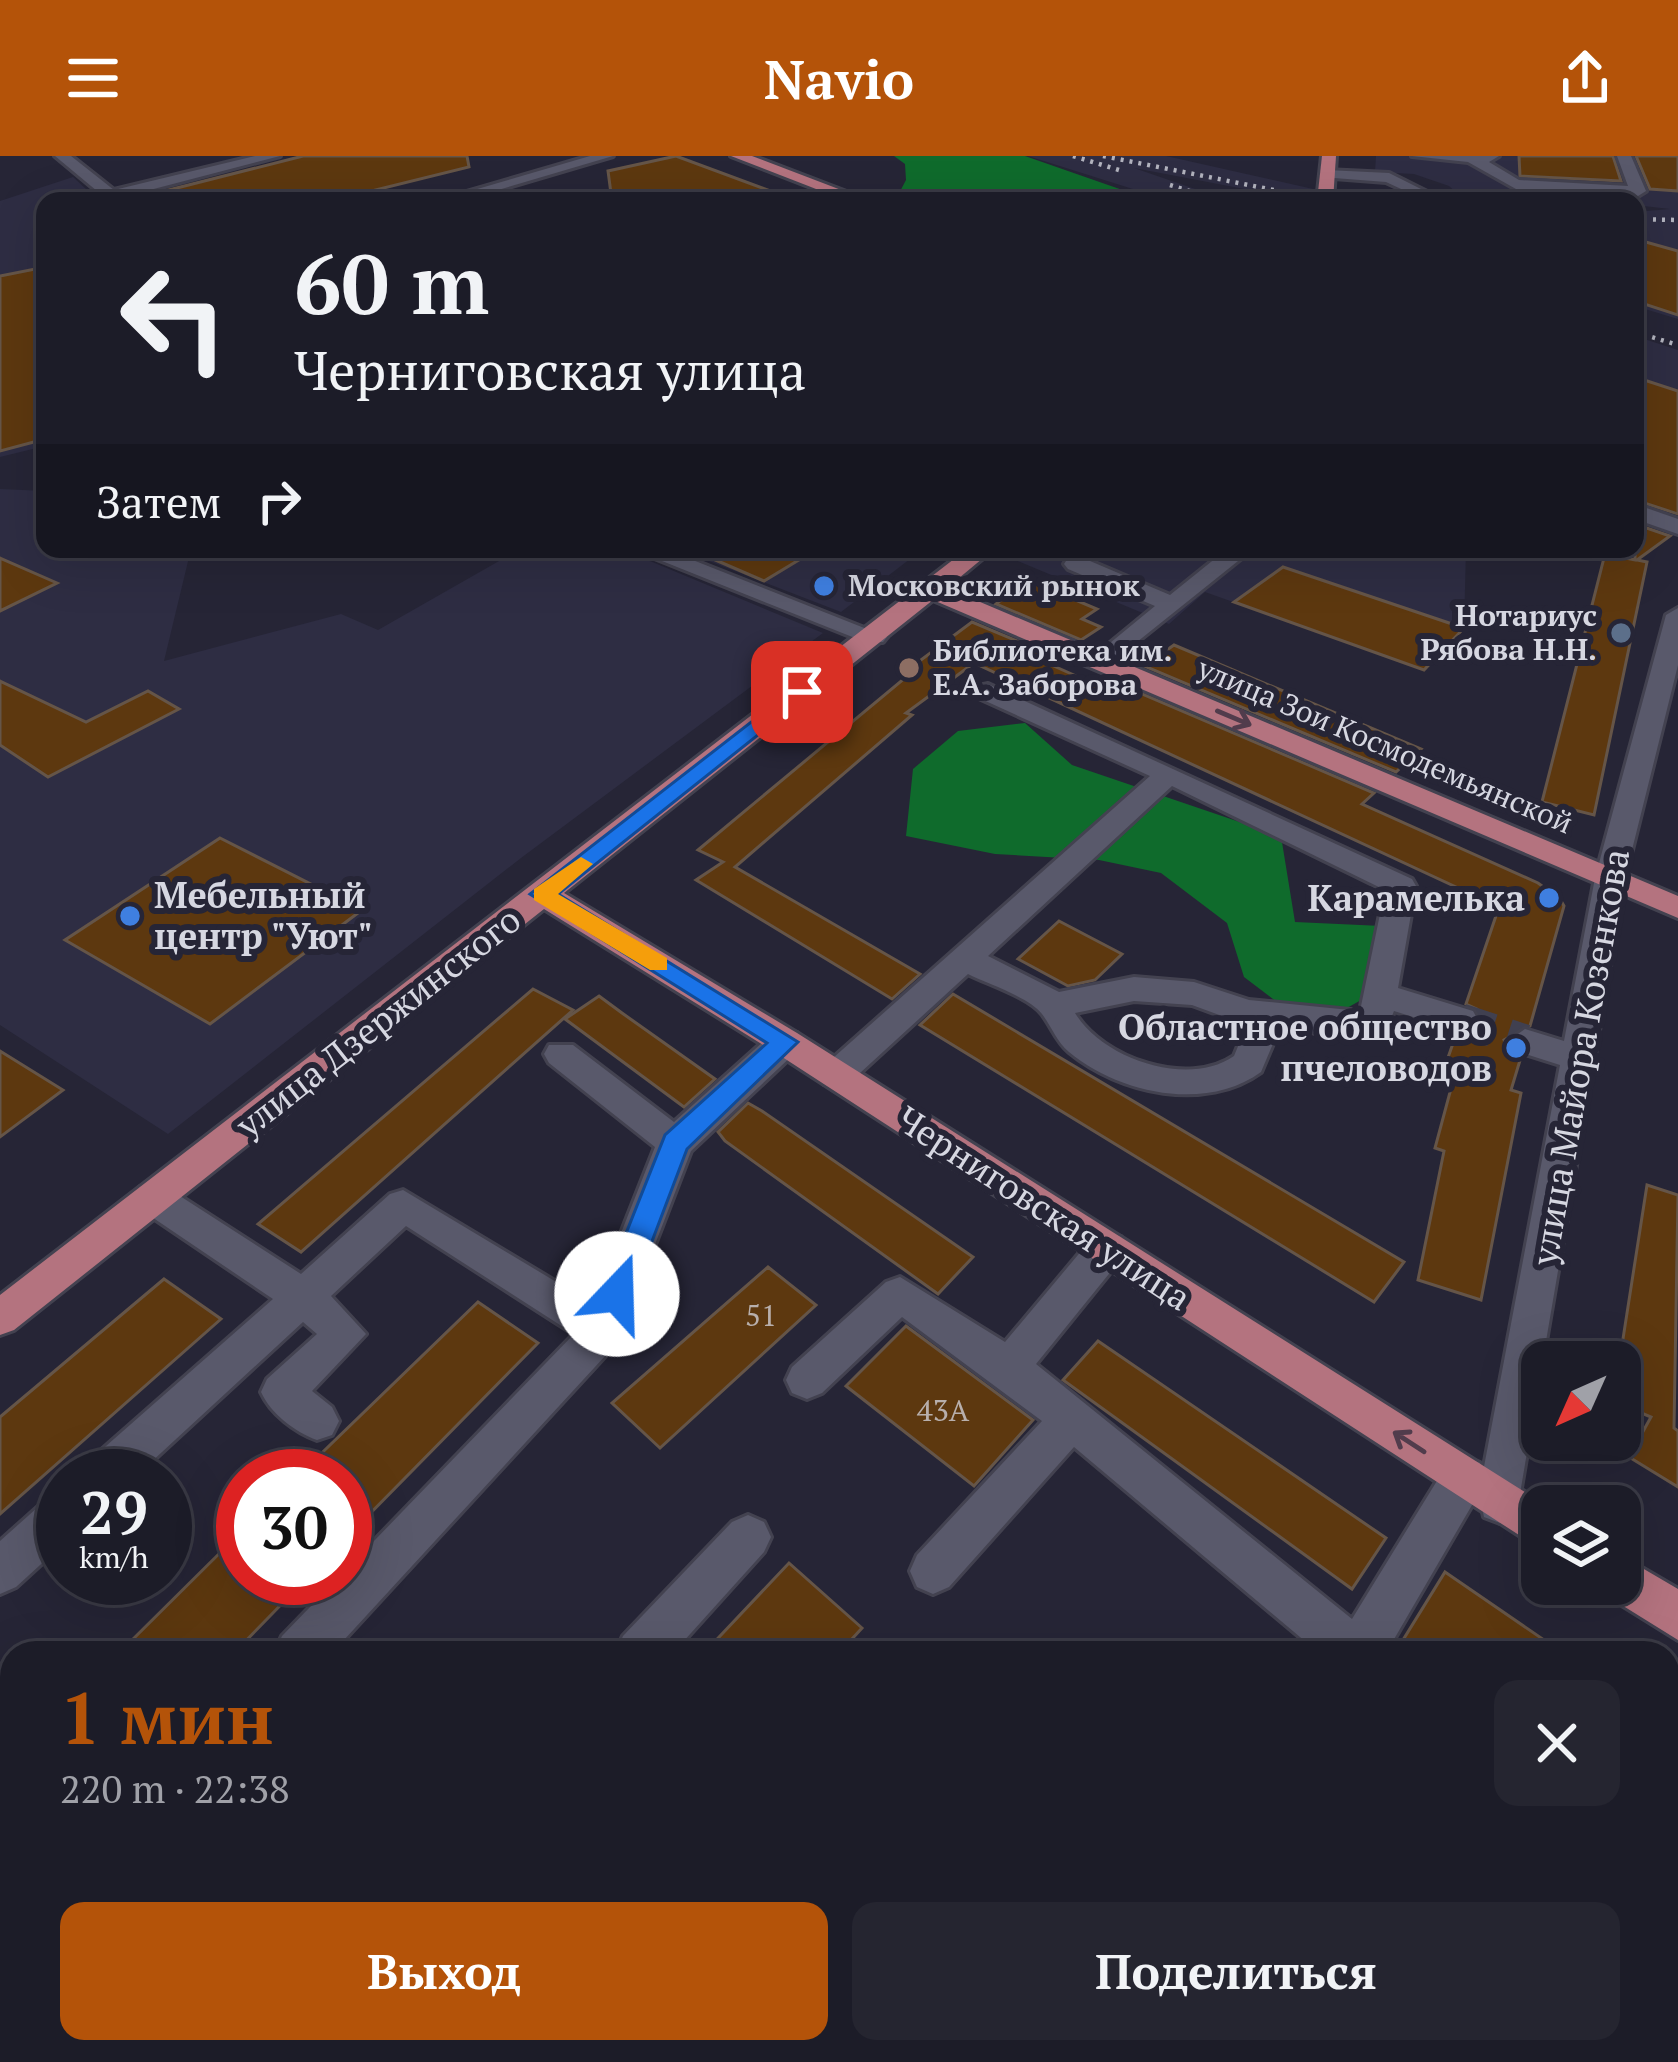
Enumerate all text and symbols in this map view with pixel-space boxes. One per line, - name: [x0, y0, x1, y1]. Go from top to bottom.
- text: Navio: [764, 43, 914, 114]
- icon: menu: [60, 45, 126, 111]
- icon: share: [1552, 45, 1618, 111]
- text: 60 m: [294, 227, 489, 338]
- icon: left: [96, 240, 252, 396]
- text: Черниговская улица: [294, 334, 806, 405]
- icon: right: [246, 468, 312, 534]
- text: Затем: [96, 471, 222, 531]
- place label: Московский рынок: [848, 565, 1140, 605]
- marker: Московский рынок: [811, 573, 837, 599]
- place label: Нотариус Рябова Н.Н.: [1420, 595, 1597, 669]
- marker: Нотариус Рябова Н.Н.: [1608, 620, 1634, 646]
- place label: Библиотека им. Е.А. Заборова: [933, 630, 1172, 704]
- pin: [751, 641, 853, 743]
- street label: улица Зои Космодемьянской: [1191, 647, 1579, 842]
- marker: Библиотека им. Е.А. Заборова: [896, 655, 922, 681]
- icon: arrive: [769, 659, 835, 725]
- one-way arrow: [1216, 708, 1252, 730]
- street label: улица Майора Козенкова: [1520, 845, 1639, 1270]
- place label: Мебельный центр "Уют": [154, 871, 373, 959]
- place label: Карамелька: [1307, 874, 1525, 921]
- marker: Карамелька: [1536, 885, 1562, 911]
- street label: улица Дзержинского: [225, 896, 530, 1148]
- marker: Мебельный центр "Уют": [117, 903, 143, 929]
- place label: Областное общество пчеловодов: [1118, 1003, 1492, 1091]
- marker: Областное общество пчеловодов: [1503, 1035, 1529, 1061]
- street label: Черниговская улица: [888, 1095, 1200, 1320]
- position arrow: [554, 1231, 680, 1357]
- house number: 51: [745, 1295, 777, 1335]
- north arrow: [1521, 1341, 1641, 1461]
- map controls: [1521, 1341, 1641, 1605]
- house number: 43А: [917, 1390, 970, 1430]
- one-way arrow: [1392, 1429, 1426, 1454]
- speed limit sign: 30: [216, 1449, 372, 1605]
- text: 29: [80, 1472, 148, 1551]
- button: layers: [1521, 1485, 1641, 1605]
- text: km/h: [79, 1537, 149, 1577]
- text: 1 мин: [60, 1669, 274, 1765]
- button: close: [1494, 1680, 1620, 1806]
- text: 220 m · 22:38: [60, 1762, 290, 1814]
- button: Выход: [60, 1902, 828, 2040]
- button: Поделиться: [852, 1902, 1620, 2040]

